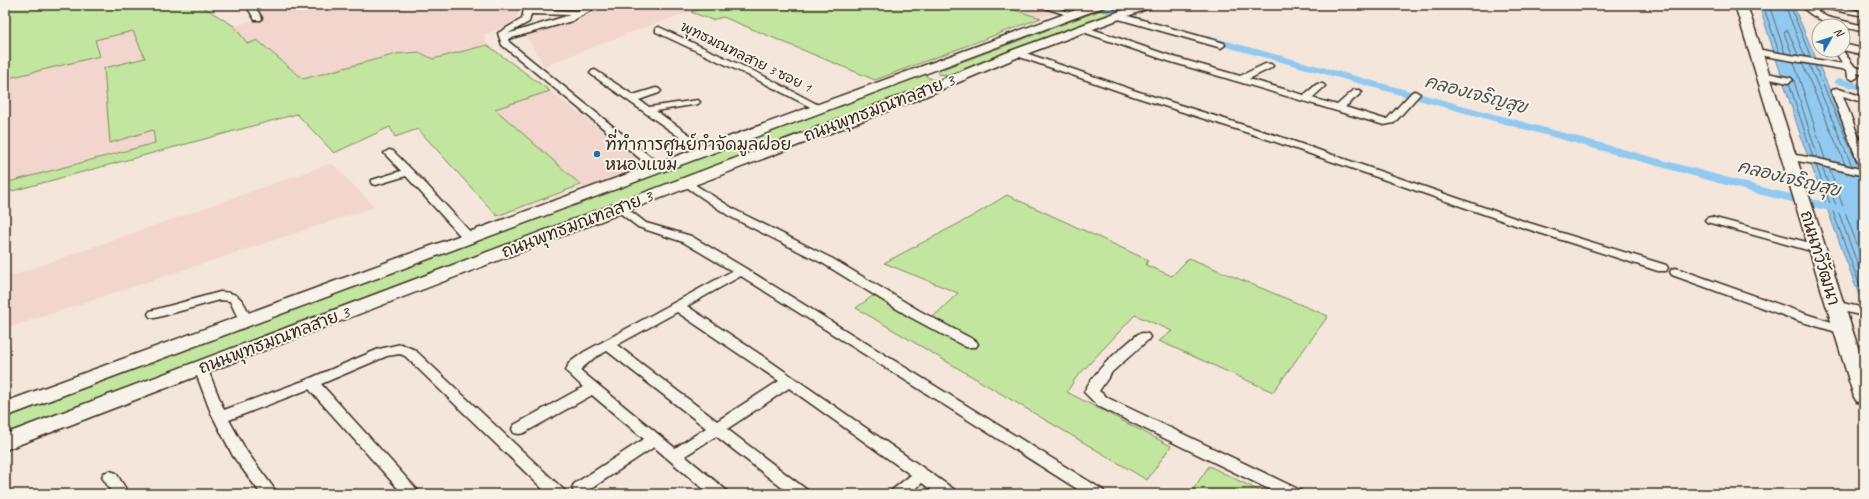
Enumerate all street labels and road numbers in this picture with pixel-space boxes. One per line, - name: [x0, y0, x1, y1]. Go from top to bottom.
- street label: พุทธมณฑลสาย 3 ซอย 1: [677, 18, 815, 97]
- street label: ถนนพุทธมณฑลสาย 3: [801, 69, 959, 148]
- street label: ถนนพุทธมณฑลสาย 3: [499, 185, 657, 264]
- street label: ถนนทวีวัฒนา: [1796, 208, 1844, 308]
- street label: ถนนพุทธมณฑลสาย 3: [196, 301, 354, 380]

